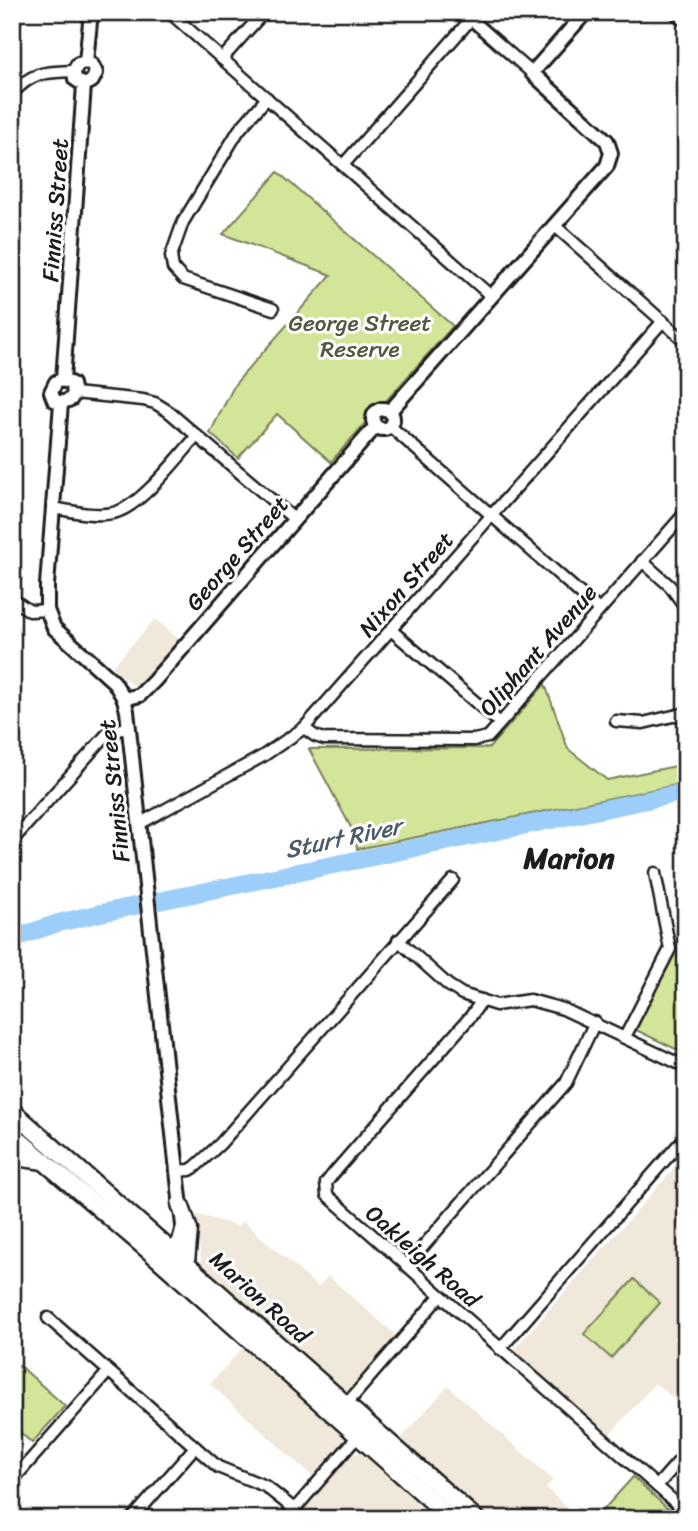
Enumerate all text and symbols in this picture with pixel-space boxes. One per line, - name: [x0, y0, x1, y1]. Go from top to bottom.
- street label: Finniss Street: [30, 137, 81, 283]
- park label: George Street Reserve: [289, 303, 431, 370]
- street label: George Street: [175, 486, 300, 621]
- street label: Nixon Street: [348, 522, 465, 647]
- street label: Oliphant Avenue: [469, 574, 608, 726]
- street label: Finniss Street: [87, 717, 142, 865]
- water label: Sturt River: [281, 804, 409, 871]
- district label: Marion: [522, 831, 615, 885]
- street label: Oakleigh Road: [356, 1194, 491, 1320]
- street label: Marion Road: [199, 1240, 321, 1356]

